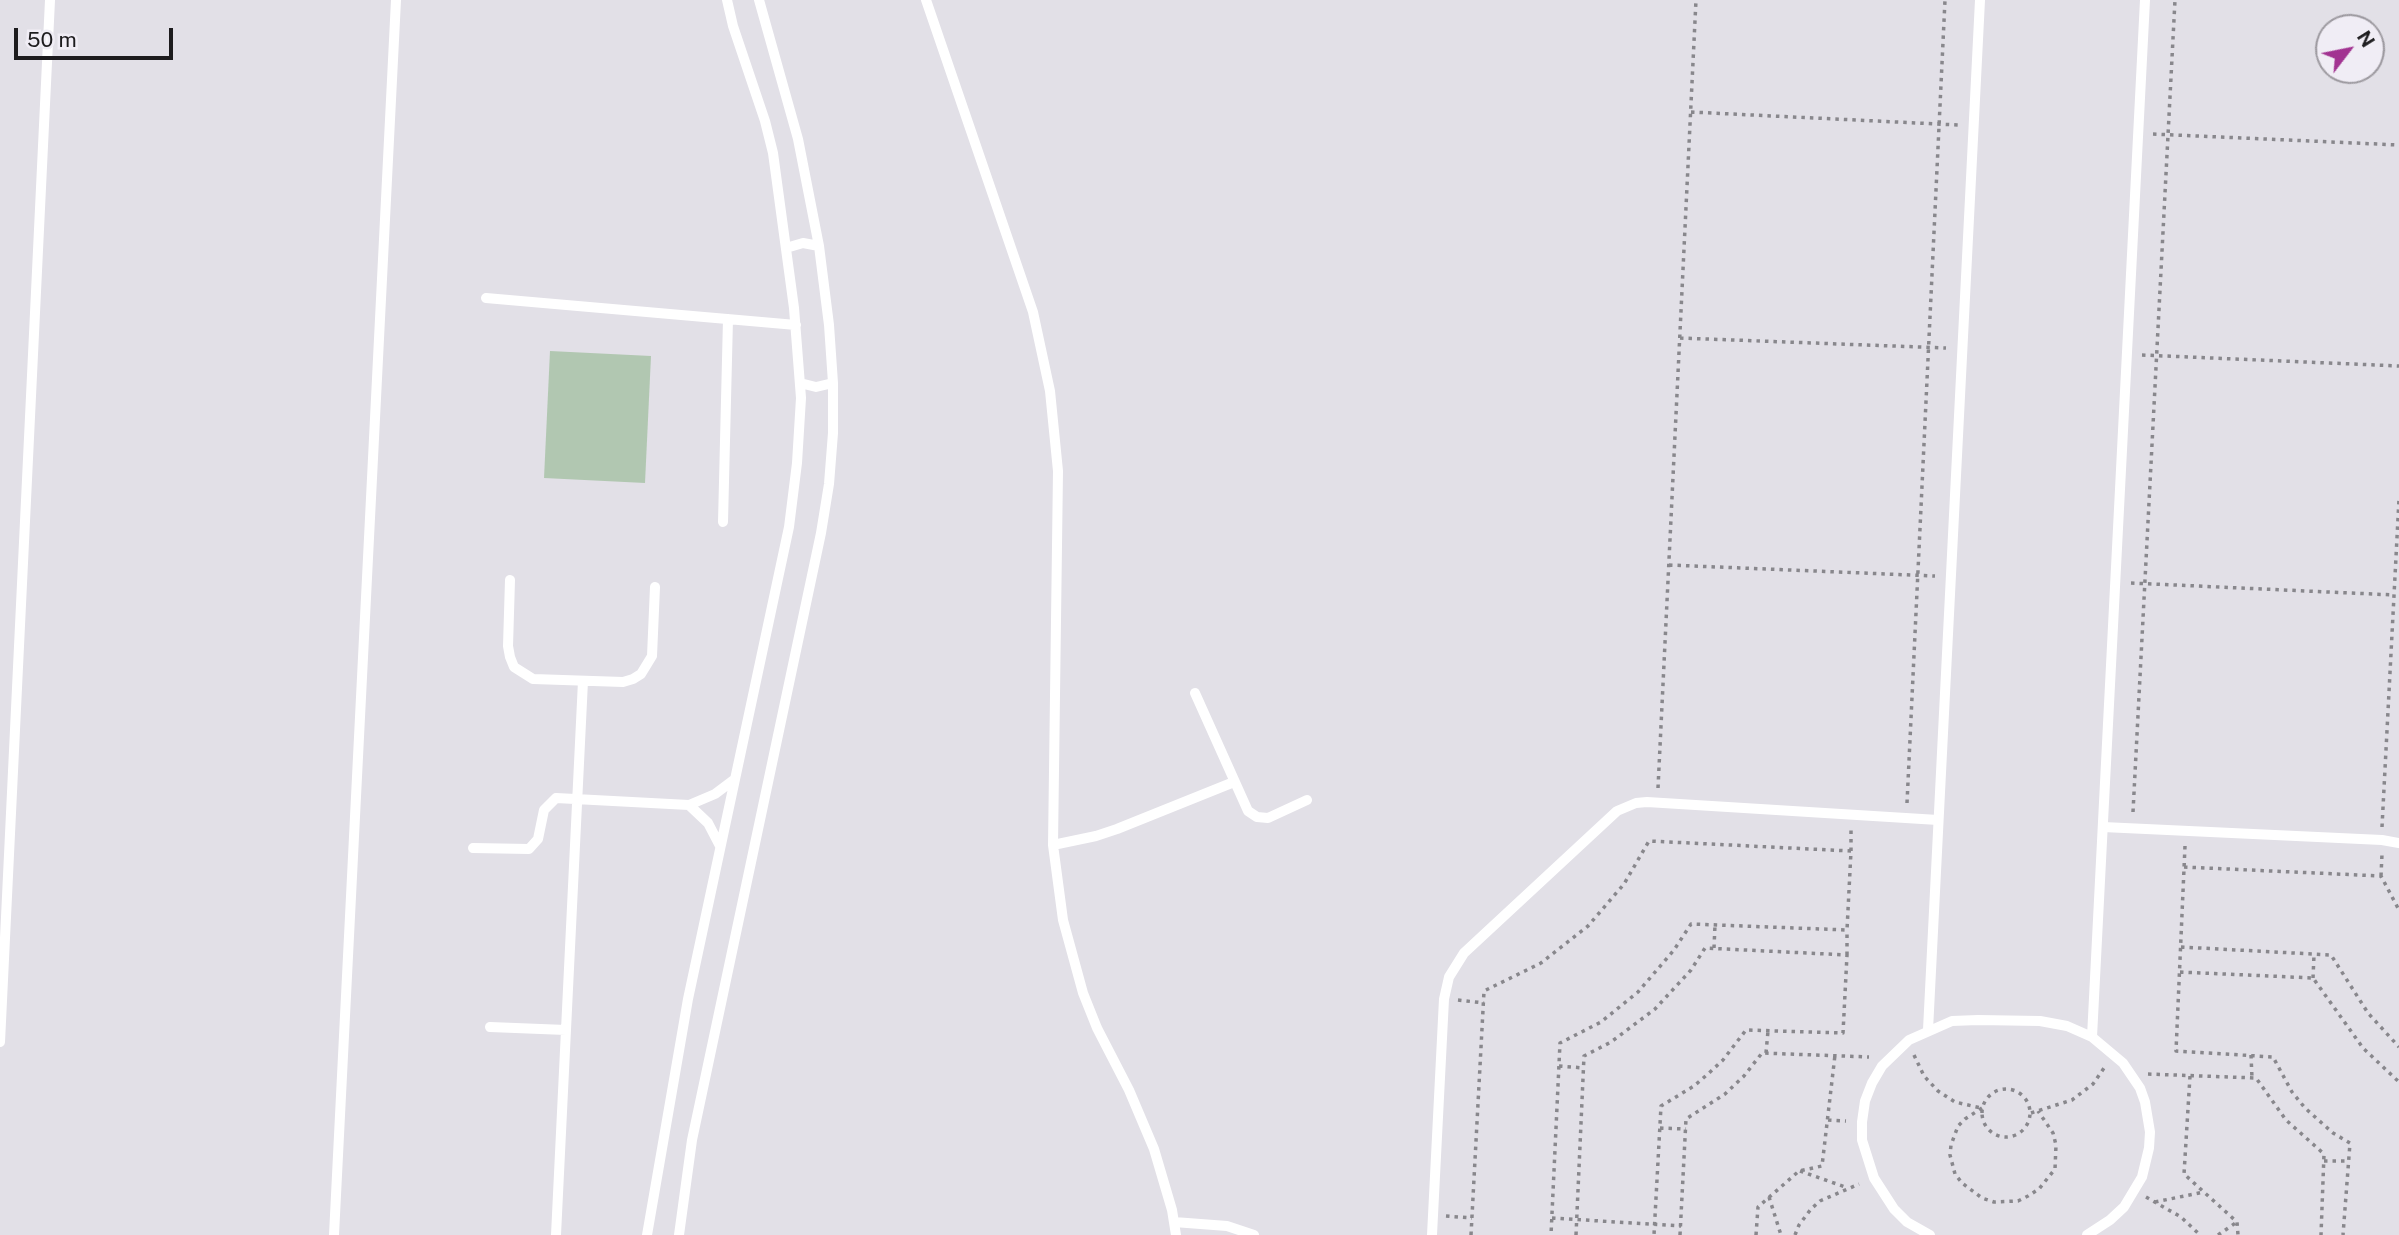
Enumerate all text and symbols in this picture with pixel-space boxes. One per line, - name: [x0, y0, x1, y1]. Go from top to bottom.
- scale bar: [18, 14, 177, 58]
- north arrow: [2315, 14, 2385, 84]
- text: 50 m: [27, 27, 77, 52]
- text: N: [2353, 27, 2379, 51]

